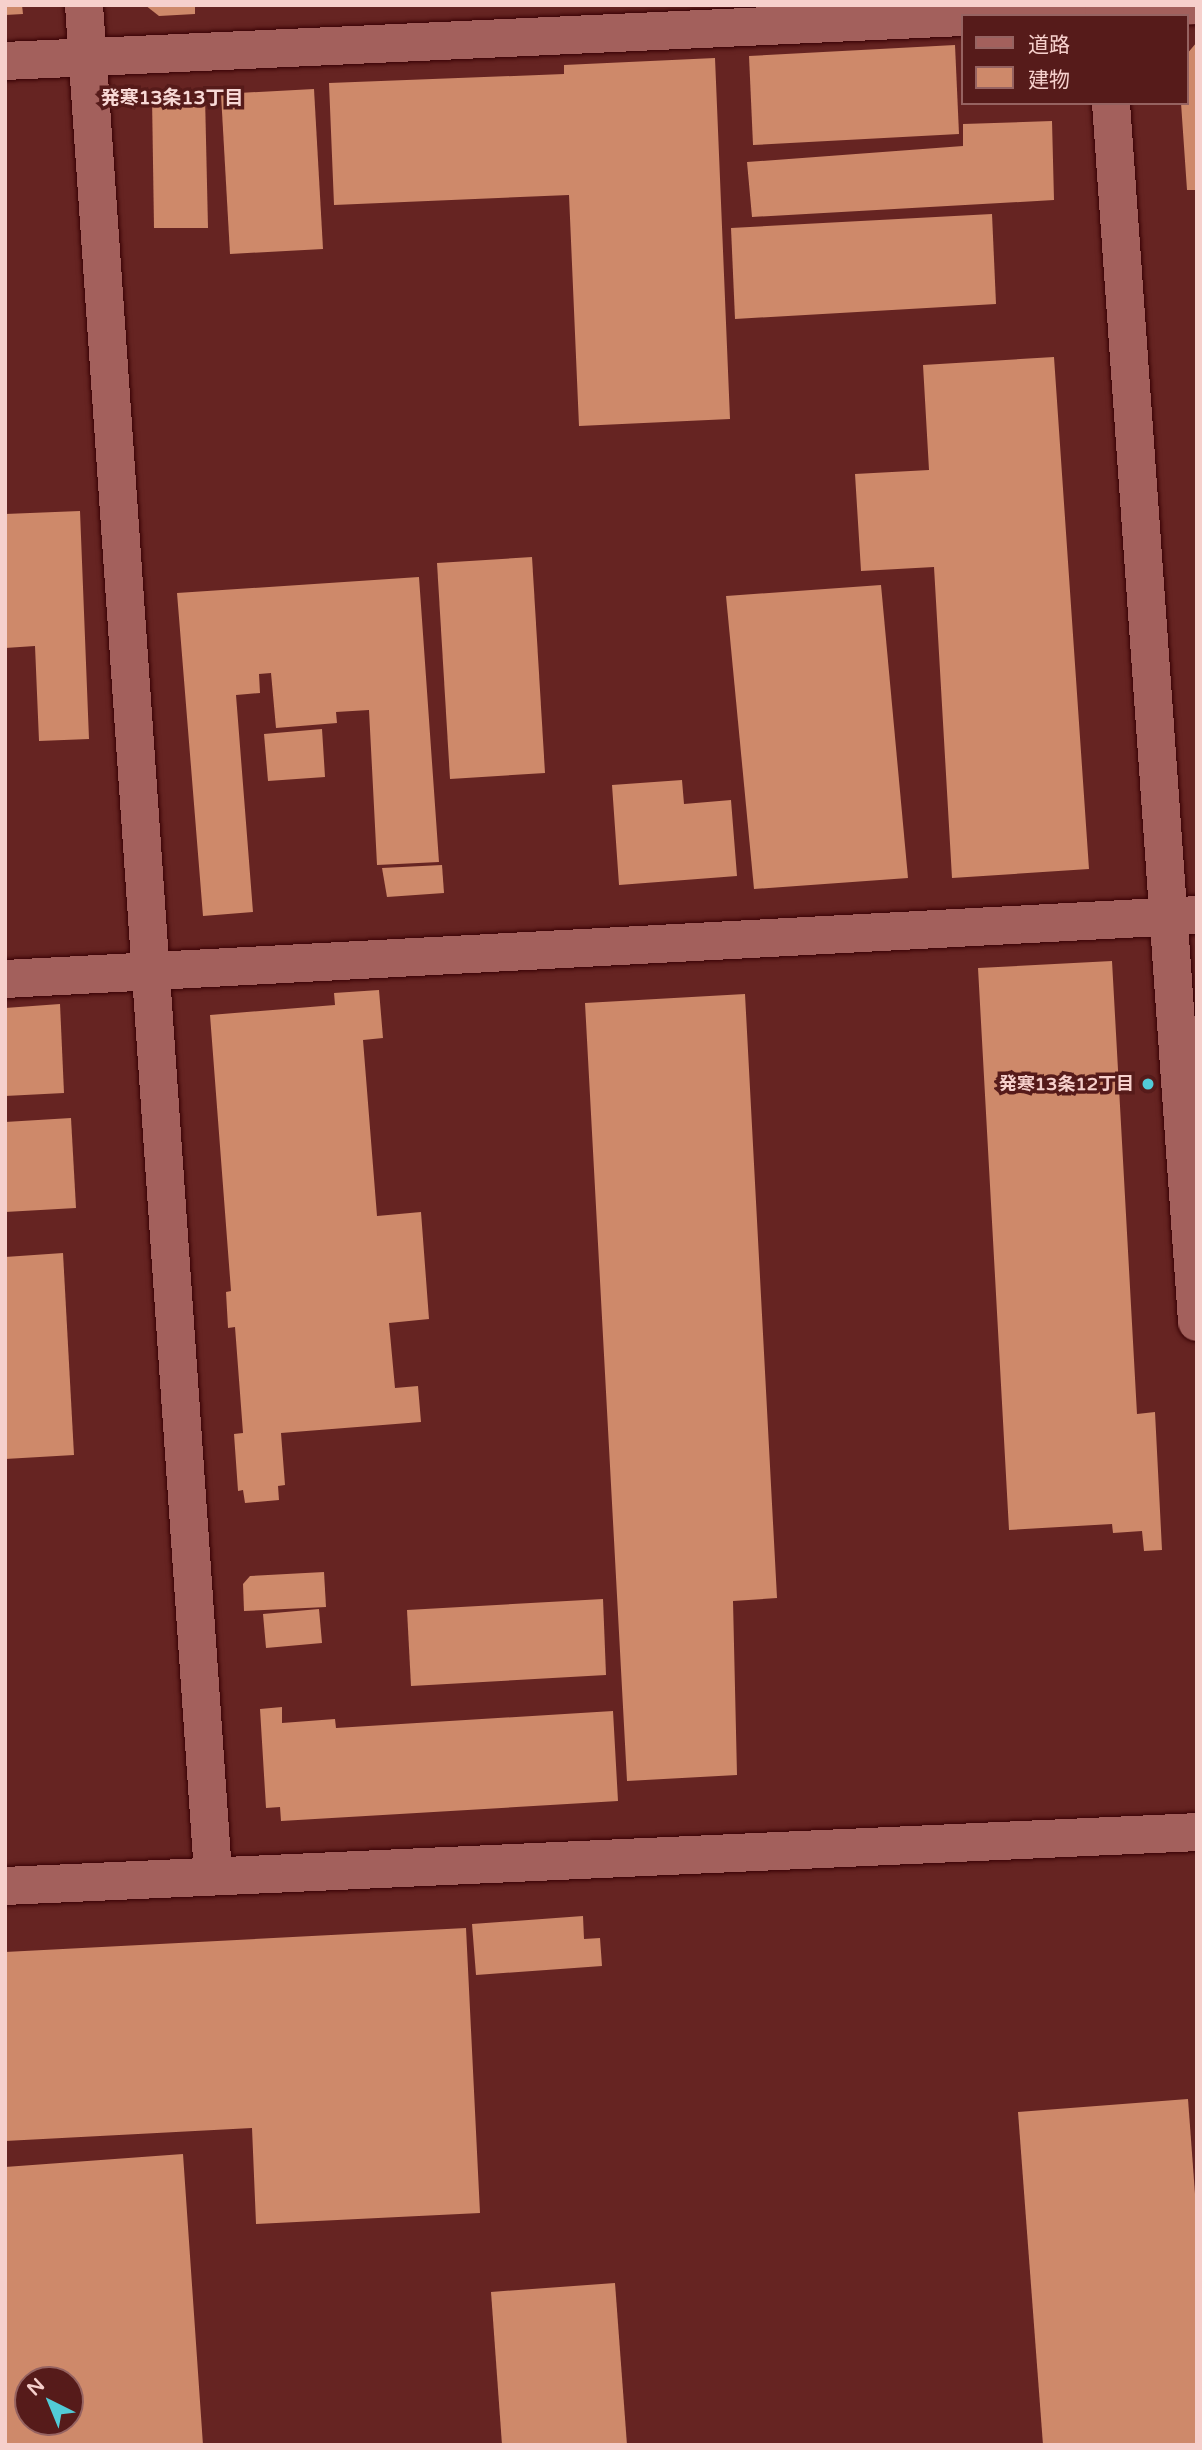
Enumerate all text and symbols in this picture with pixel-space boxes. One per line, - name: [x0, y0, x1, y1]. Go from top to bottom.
- legend: [960, 14, 1188, 105]
- text: 道路: [1028, 33, 1070, 58]
- text: 建物: [1028, 68, 1070, 93]
- district label: 発寒13条13丁目: [101, 88, 243, 110]
- place label: 発寒13条12丁目: [999, 1073, 1134, 1095]
- marker: 発寒13条12丁目: [1140, 1076, 1156, 1092]
- north arrow: [14, 2366, 84, 2436]
- text: N: [23, 2374, 49, 2400]

